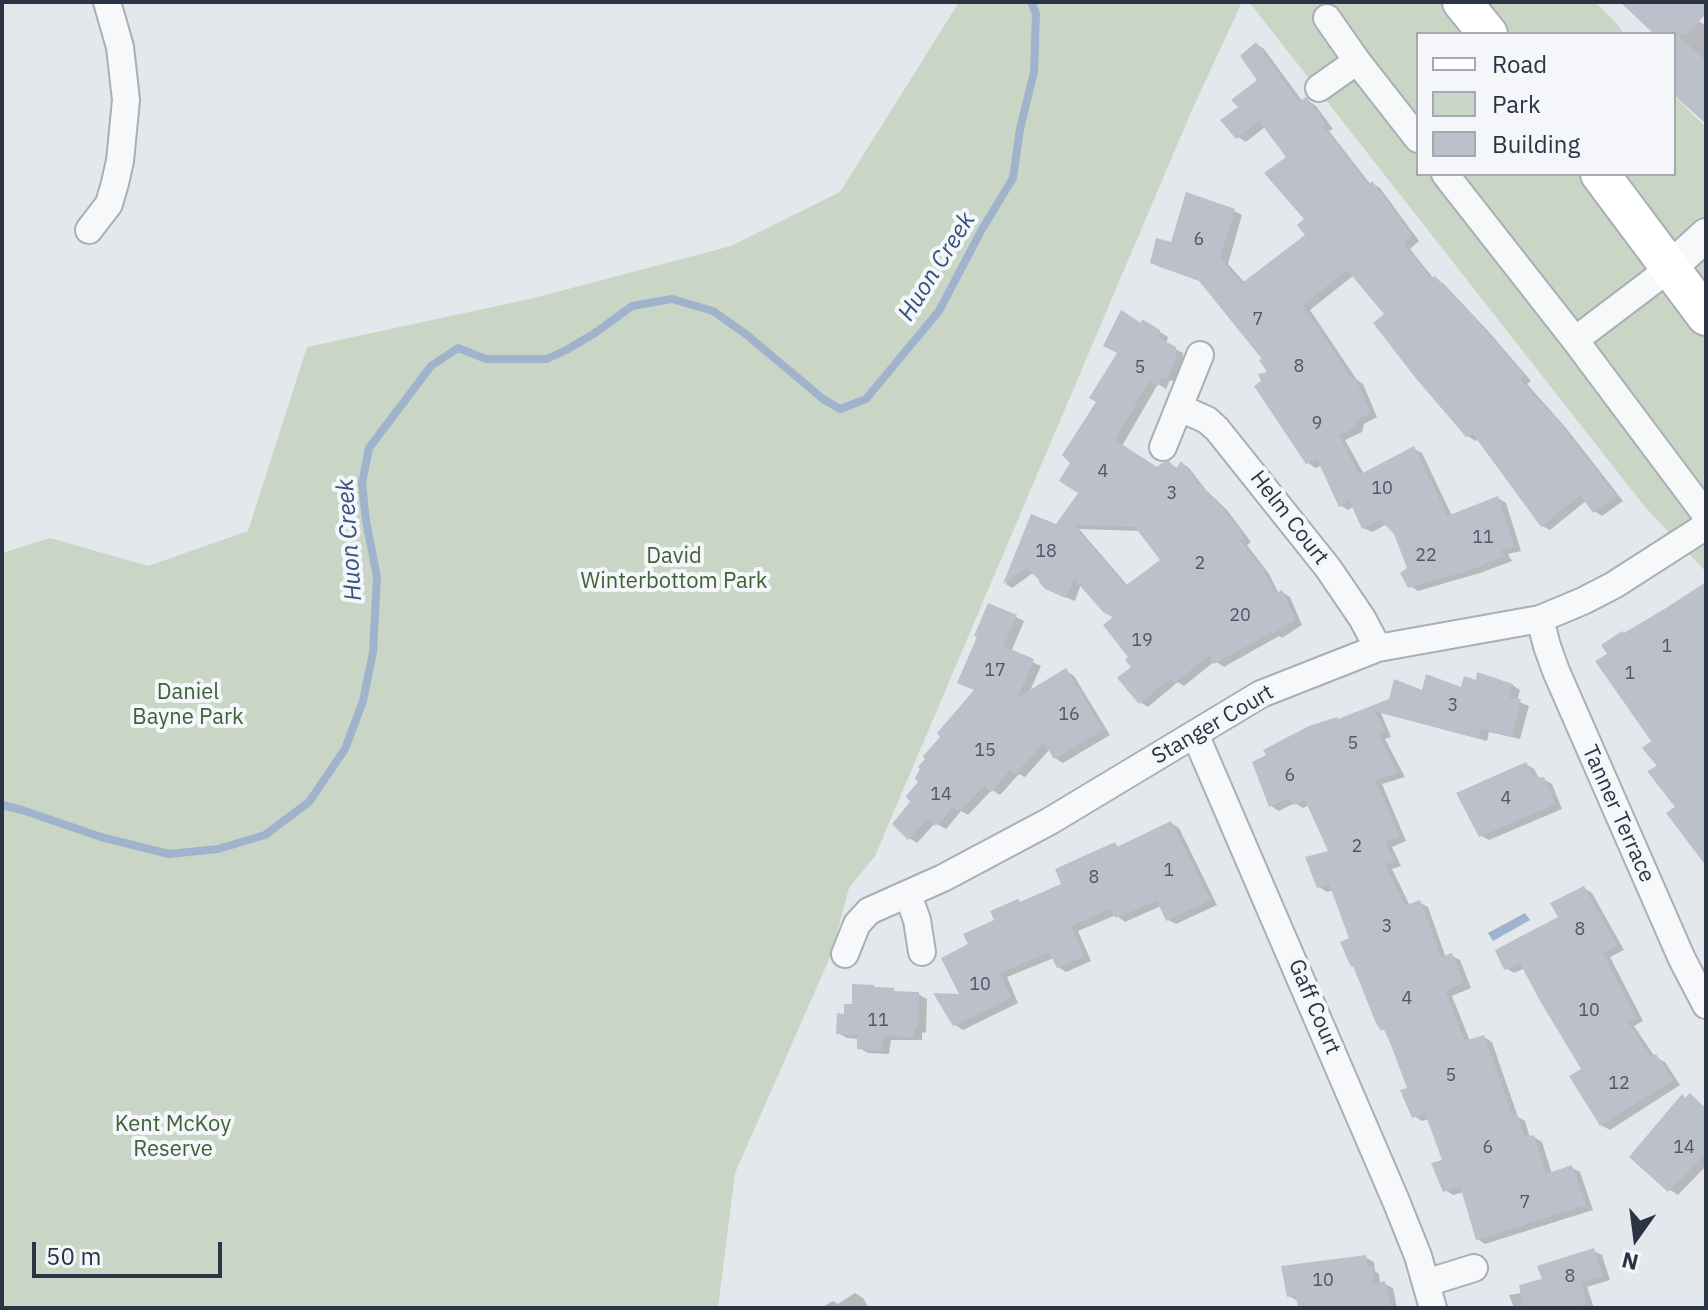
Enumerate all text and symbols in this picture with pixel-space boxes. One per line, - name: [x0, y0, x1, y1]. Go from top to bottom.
- legend: [1416, 32, 1676, 176]
- text: Road: [1492, 48, 1547, 80]
- text: Park: [1492, 88, 1541, 120]
- text: Building: [1492, 128, 1580, 160]
- water label: Huon Creek: [892, 207, 982, 327]
- house number: 6: [1194, 229, 1204, 251]
- house number: 7: [1253, 309, 1263, 331]
- house number: 8: [1294, 356, 1304, 378]
- house number: 5: [1135, 357, 1145, 379]
- house number: 9: [1312, 413, 1322, 435]
- house number: 4: [1098, 461, 1108, 483]
- street label: Helm Court: [1244, 466, 1334, 570]
- water label: Huon Creek: [331, 478, 369, 602]
- house number: 10: [1371, 478, 1393, 500]
- house number: 3: [1167, 483, 1177, 505]
- house number: 11: [1472, 527, 1494, 549]
- house number: 18: [1035, 541, 1057, 563]
- park label: David Winterbottom Park: [581, 544, 767, 596]
- house number: 22: [1415, 545, 1437, 567]
- house number: 2: [1195, 553, 1205, 575]
- house number: 20: [1229, 605, 1251, 627]
- house number: 19: [1131, 630, 1153, 652]
- house number: 1: [1662, 636, 1672, 658]
- house number: 17: [984, 660, 1006, 682]
- house number: 1: [1625, 663, 1635, 685]
- park label: Daniel Bayne Park: [132, 680, 244, 732]
- street label: Stanger Court: [1148, 680, 1278, 770]
- house number: 3: [1448, 695, 1458, 717]
- house number: 16: [1058, 704, 1080, 726]
- house number: 5: [1348, 733, 1358, 755]
- house number: 15: [974, 740, 996, 762]
- street label: Tanner Terrace: [1576, 741, 1660, 887]
- house number: 6: [1285, 765, 1295, 787]
- house number: 14: [930, 784, 952, 806]
- house number: 4: [1501, 788, 1511, 810]
- house number: 2: [1352, 836, 1362, 858]
- house number: 1: [1164, 860, 1174, 882]
- house number: 8: [1089, 867, 1099, 889]
- house number: 3: [1382, 916, 1392, 938]
- house number: 8: [1575, 919, 1585, 941]
- street label: Gaff Court: [1282, 955, 1346, 1059]
- house number: 10: [969, 974, 991, 996]
- house number: 4: [1402, 988, 1412, 1010]
- house number: 10: [1578, 1000, 1600, 1022]
- house number: 11: [867, 1010, 889, 1032]
- house number: 5: [1446, 1065, 1456, 1087]
- house number: 12: [1608, 1073, 1630, 1095]
- park label: Kent McKoy Reserve: [115, 1112, 231, 1164]
- house number: 6: [1483, 1137, 1493, 1159]
- house number: 14: [1673, 1137, 1695, 1159]
- house number: 7: [1520, 1192, 1530, 1214]
- north arrow: [1596, 1198, 1676, 1278]
- scale bar: [36, 1226, 226, 1276]
- text: 50 m: [46, 1240, 101, 1272]
- text: N: [1619, 1246, 1641, 1278]
- house number: 8: [1565, 1266, 1575, 1288]
- house number: 10: [1312, 1270, 1334, 1292]

